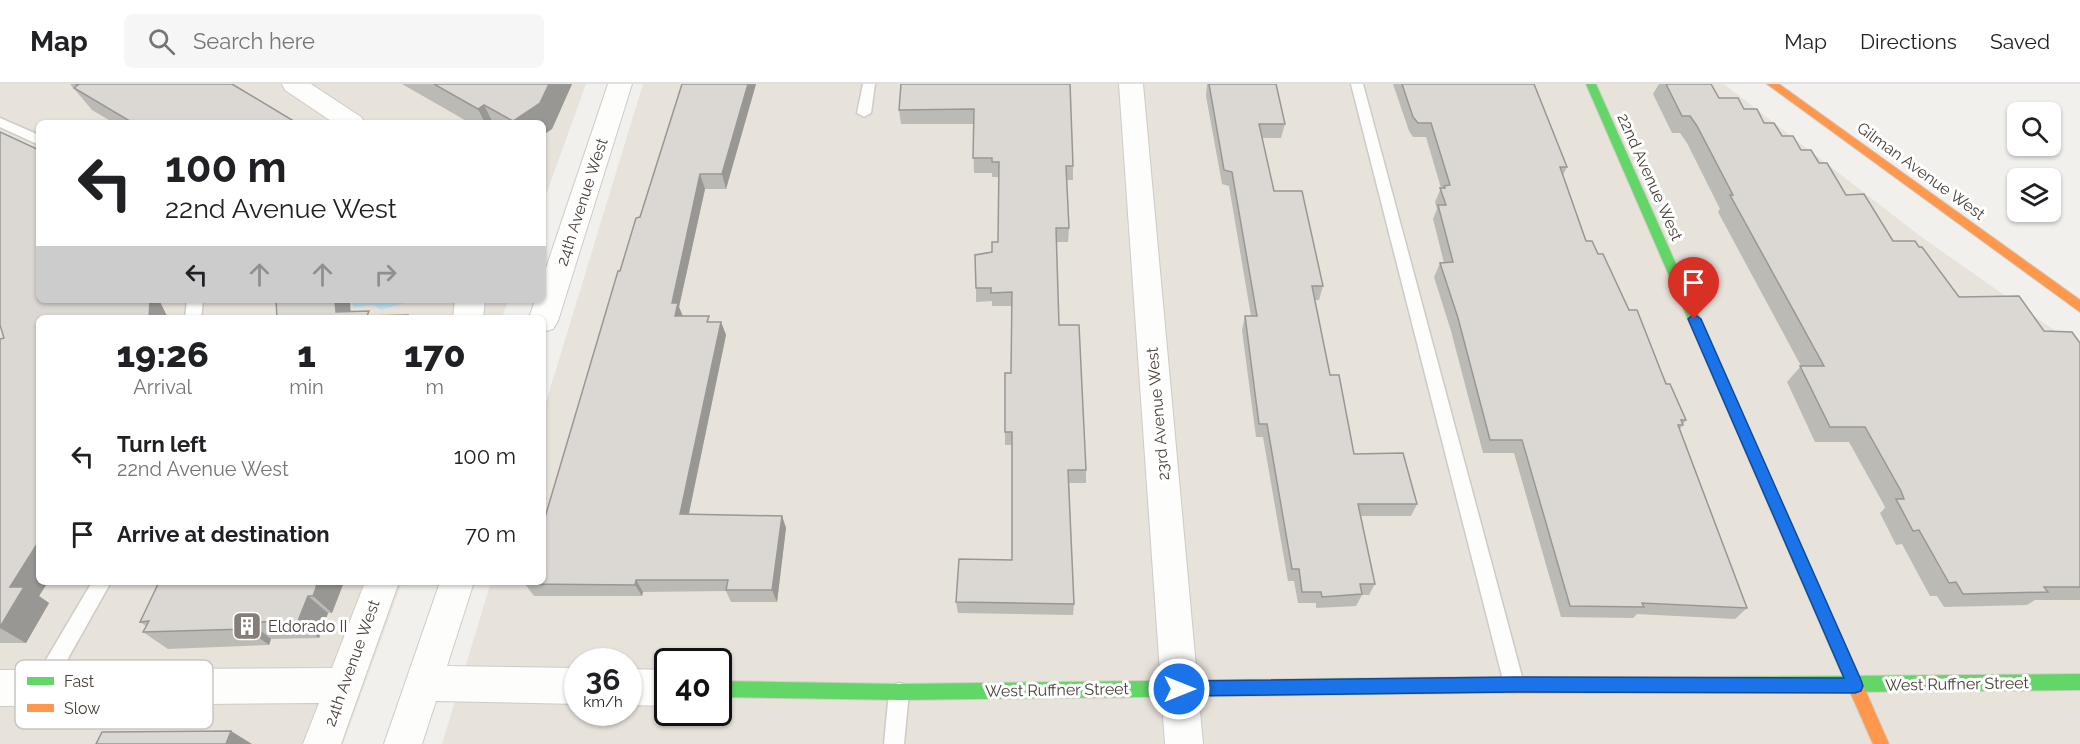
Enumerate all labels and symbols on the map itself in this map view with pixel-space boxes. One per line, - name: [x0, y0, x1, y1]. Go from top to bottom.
- street label: 22nd Avenue West: [1613, 110, 1687, 244]
- street label: Gilman Avenue West: [1853, 118, 1989, 224]
- street label: 24th Avenue West: [552, 135, 612, 268]
- pin: [1668, 257, 1719, 319]
- street label: 23rd Avenue West: [1143, 346, 1173, 481]
- street label: 24th Avenue West: [320, 597, 384, 729]
- building icon: Eldorado II: [231, 610, 263, 642]
- place label: Eldorado II: [268, 617, 347, 636]
- speed limit sign: 40: [654, 648, 732, 726]
- position arrow: [1147, 657, 1211, 721]
- legend: [15, 660, 213, 729]
- text: Fast: [64, 672, 95, 691]
- street label: West Ruffner Street: [1885, 673, 2030, 695]
- street label: West Ruffner Street: [985, 679, 1130, 701]
- text: Slow: [64, 699, 100, 718]

